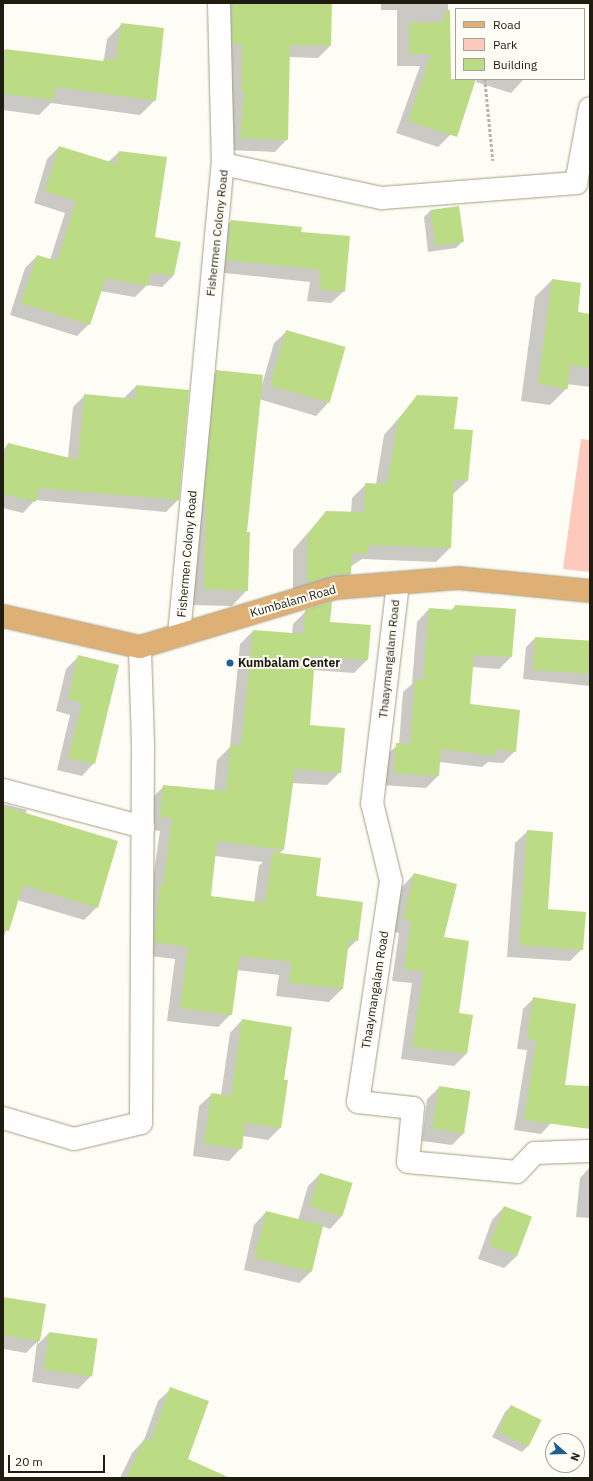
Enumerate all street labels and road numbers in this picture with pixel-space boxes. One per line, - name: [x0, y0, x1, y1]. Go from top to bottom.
- street label: Fishermen Colony Road: [203, 169, 231, 297]
- street label: Fishermen Colony Road: [174, 490, 200, 618]
- street label: Kumbalam Road: [248, 582, 338, 620]
- street label: Thaaymangalam Road: [376, 599, 402, 719]
- street label: Thaaymangalam Road: [359, 930, 391, 1050]

